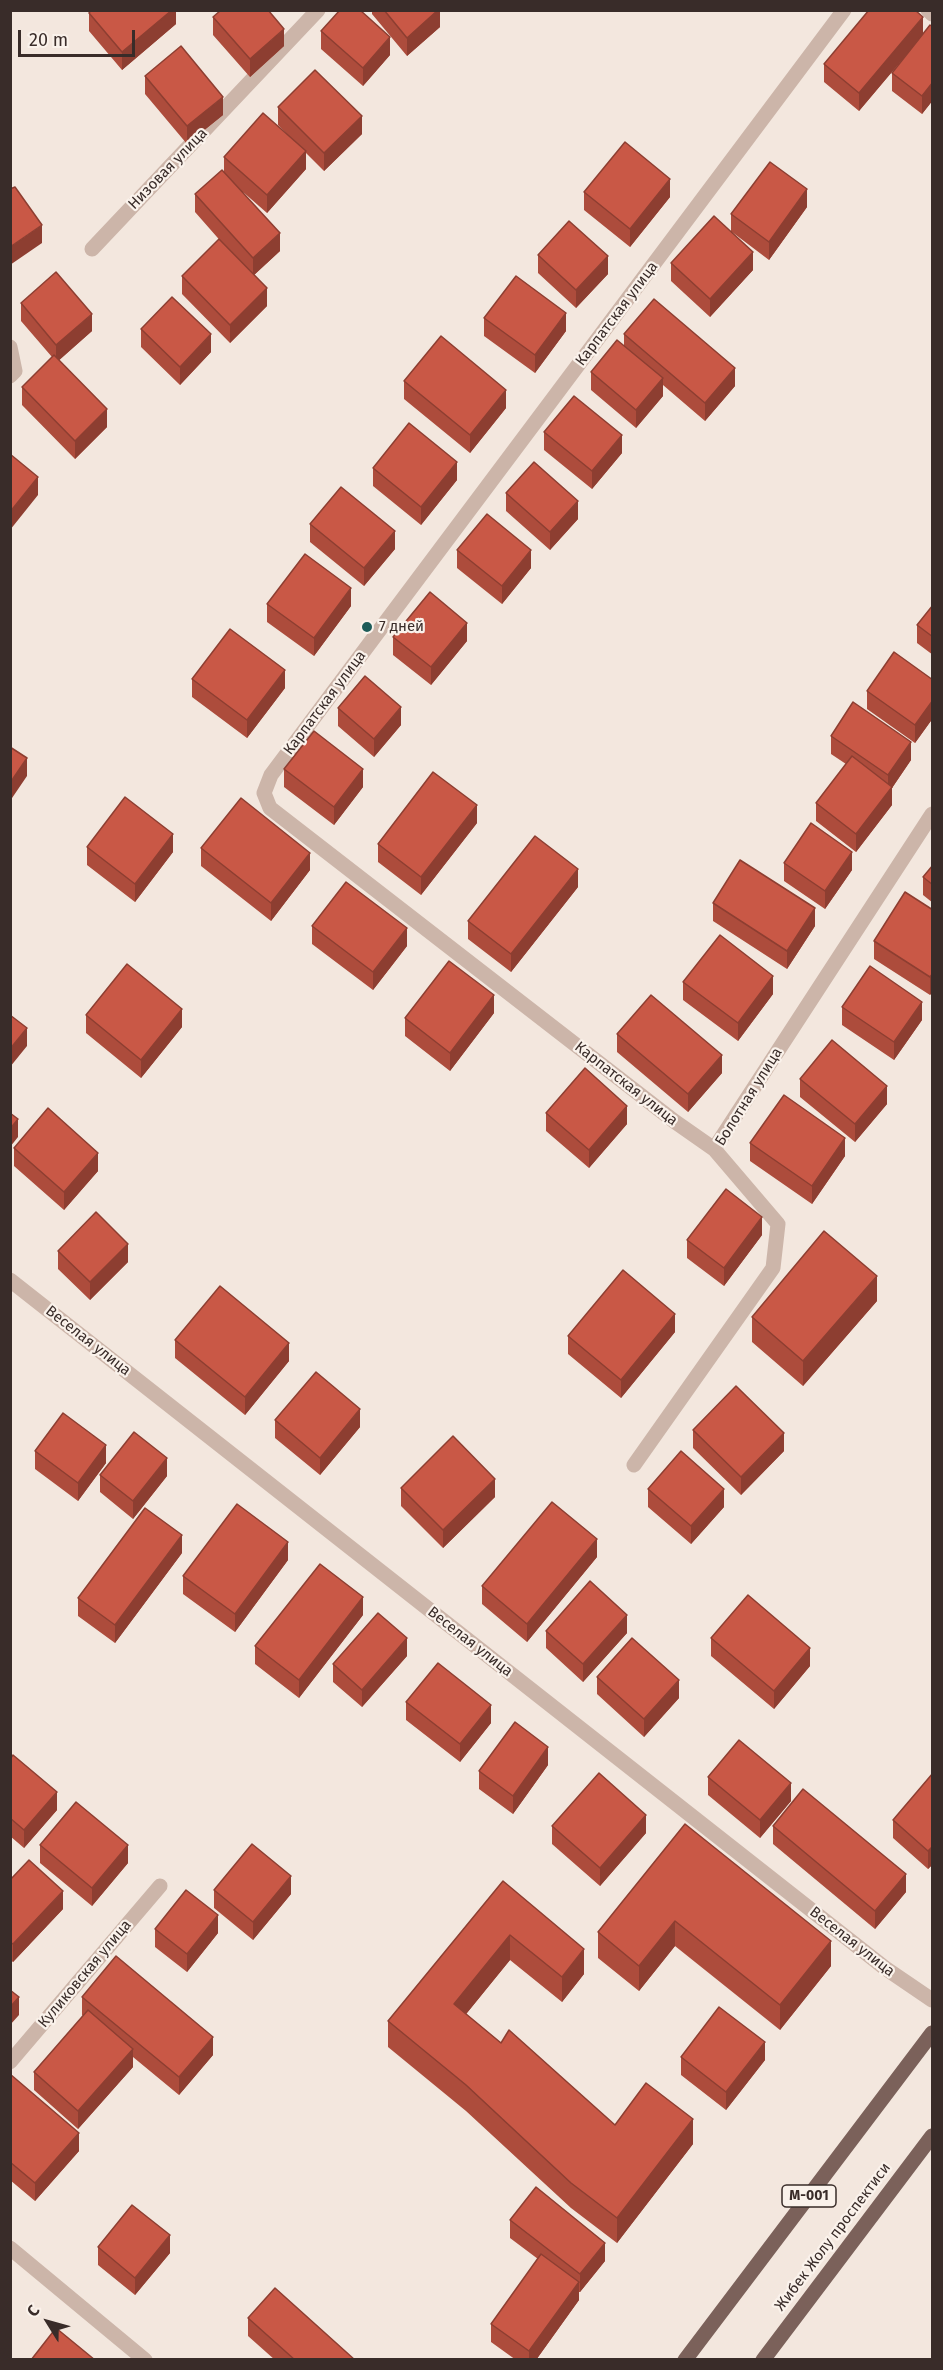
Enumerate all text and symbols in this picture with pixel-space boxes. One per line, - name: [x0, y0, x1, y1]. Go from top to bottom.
- scale bar: [21, 18, 138, 56]
- text: 20 m: [29, 29, 68, 51]
- street label: Низовая улица: [125, 125, 211, 213]
- street label: Карпатская улица: [572, 258, 662, 370]
- place label: 7 дней: [379, 618, 424, 636]
- marker: 7 дней: [360, 620, 374, 634]
- street label: Карпатская улица: [280, 647, 370, 759]
- street label: Карпатская улица: [571, 1038, 681, 1130]
- street label: Болотная улица: [712, 1045, 786, 1149]
- street label: Веселая улица: [42, 1302, 134, 1380]
- street label: Веселая улица: [424, 1603, 516, 1681]
- street label: Веселая улица: [806, 1903, 898, 1981]
- street label: Куликовская улица: [35, 1916, 135, 2032]
- street label: Жибек Жолу проспектиси: [771, 2159, 895, 2315]
- road number: М-001: [782, 2185, 836, 2207]
- north arrow: [18, 2292, 78, 2352]
- text: С: [23, 2301, 44, 2320]

